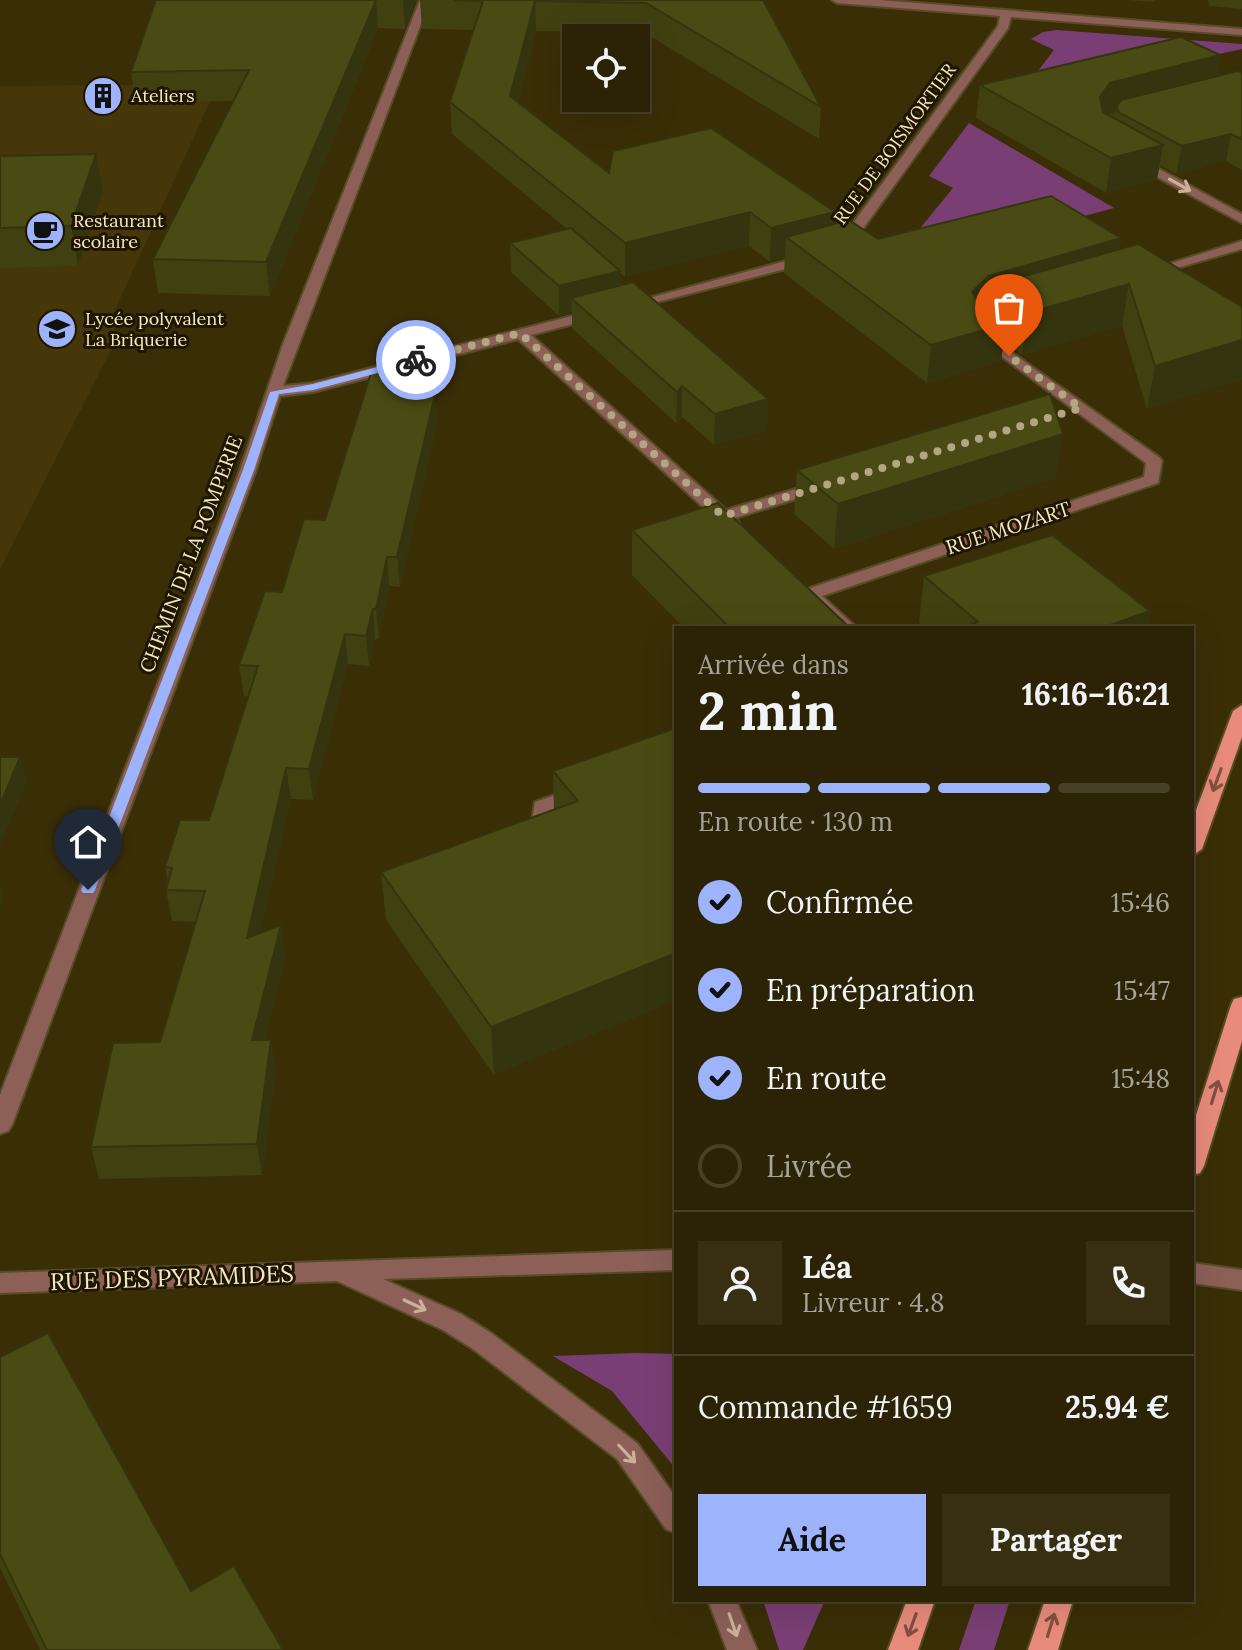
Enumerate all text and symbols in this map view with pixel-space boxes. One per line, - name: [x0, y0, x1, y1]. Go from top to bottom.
- map controls: [562, 24, 650, 112]
- button: locate: [562, 24, 650, 112]
- street label: RUE DE BOISMORTIER: [828, 58, 961, 229]
- building icon: Ateliers: [82, 75, 124, 117]
- place label: Ateliers: [130, 84, 195, 107]
- one-way arrow: [1168, 178, 1192, 193]
- place label: Restaurant scolaire: [73, 209, 164, 253]
- cafe icon: Restaurant scolaire: [24, 210, 66, 252]
- pin: [975, 274, 1043, 356]
- icon: bag: [987, 286, 1031, 330]
- place label: Lycée polyvalent La Briquerie: [85, 307, 224, 351]
- school or university icon: Lycée polyvalent La Briquerie: [36, 308, 78, 350]
- courier: [376, 320, 456, 400]
- icon: bike: [394, 338, 438, 382]
- street label: CHEMIN DE LA POMPERIE: [134, 432, 247, 676]
- street label: RUE MOZART: [942, 496, 1073, 559]
- text: Arrivée dans: [698, 648, 849, 681]
- text: 16:16–16:21: [1022, 675, 1170, 713]
- text: 2 min: [698, 678, 837, 744]
- one-way arrow: [1209, 767, 1223, 792]
- text: En route · 130 m: [698, 805, 893, 838]
- pin: [54, 808, 122, 890]
- icon: home: [66, 820, 110, 864]
- icon: check: [698, 880, 742, 924]
- text: Confirmée: [766, 883, 914, 921]
- text: 15:46: [1111, 886, 1170, 919]
- icon: check: [698, 968, 742, 1012]
- text: En préparation: [766, 971, 975, 1009]
- text: 15:47: [1114, 974, 1170, 1007]
- icon: check: [698, 1056, 742, 1100]
- text: En route: [766, 1059, 887, 1097]
- text: 15:48: [1111, 1062, 1170, 1095]
- one-way arrow: [1208, 1079, 1223, 1105]
- text: Livrée: [766, 1147, 852, 1185]
- button: person: [698, 1241, 782, 1325]
- button: phone: [1086, 1241, 1170, 1325]
- text: Léa: [802, 1248, 852, 1286]
- street label: RUE DES PYRAMIDES: [50, 1258, 294, 1297]
- text: Livreur · 4.8: [802, 1286, 945, 1319]
- one-way arrow: [403, 1298, 427, 1313]
- text: Commande #1659: [698, 1388, 953, 1426]
- text: 25.94 €: [1065, 1388, 1170, 1426]
- one-way arrow: [617, 1443, 636, 1464]
- button: Aide: [698, 1494, 926, 1586]
- button: Partager: [942, 1494, 1170, 1586]
- one-way arrow: [727, 1612, 742, 1637]
- one-way arrow: [903, 1612, 918, 1637]
- one-way arrow: [1045, 1613, 1059, 1638]

